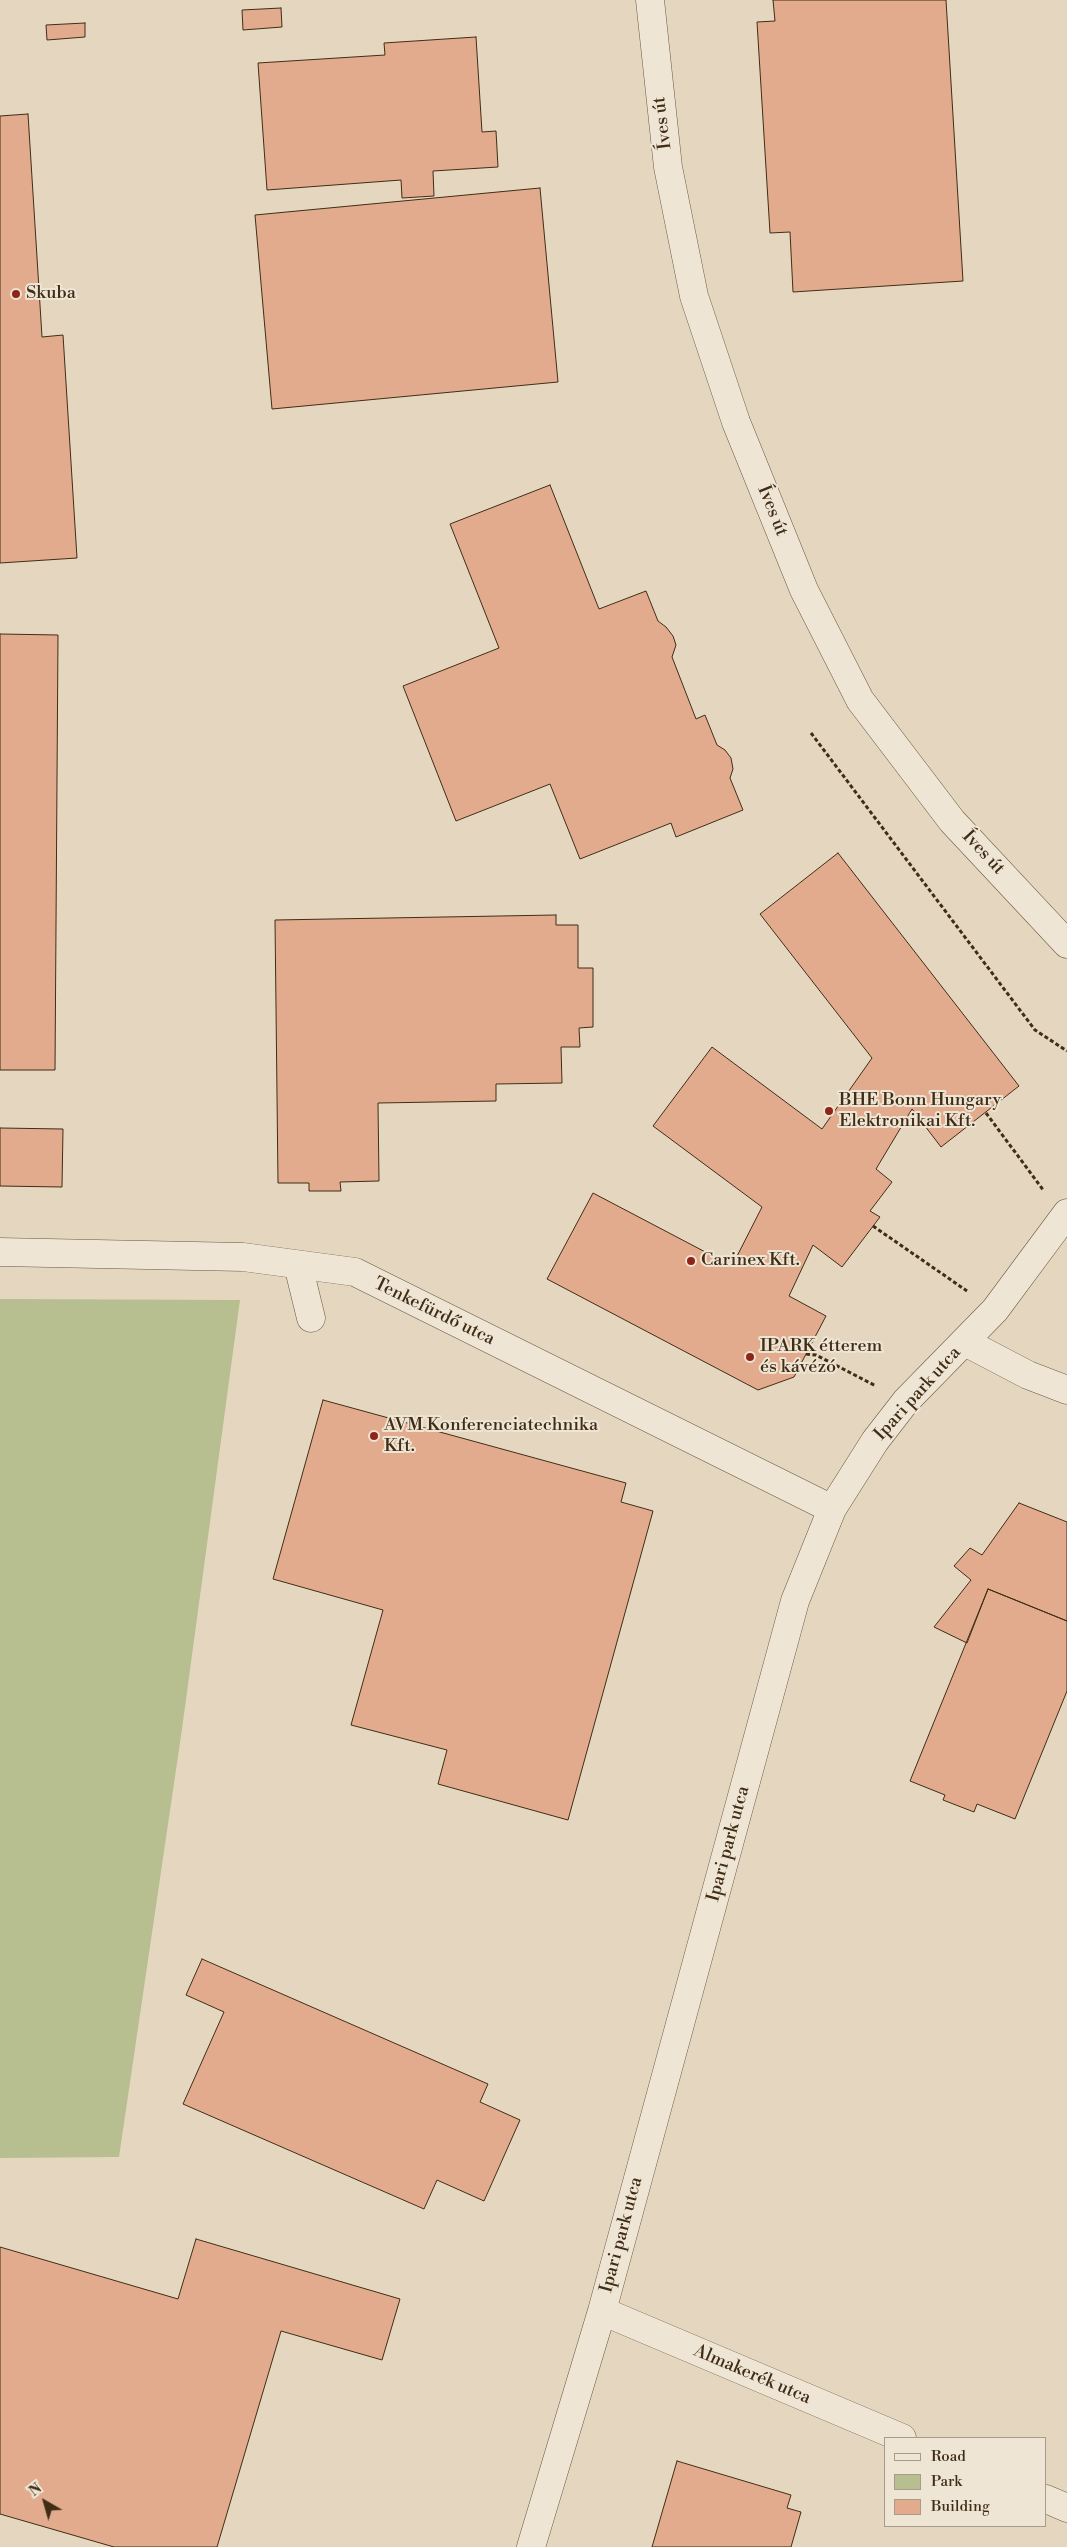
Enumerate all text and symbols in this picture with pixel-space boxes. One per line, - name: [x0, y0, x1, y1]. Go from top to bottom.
- street label: Íves út: [649, 95, 677, 151]
- place label: Skuba: [26, 283, 76, 305]
- marker: Skuba: [10, 288, 22, 300]
- street label: Íves út: [752, 482, 792, 540]
- street label: Íves út: [957, 826, 1009, 880]
- place label: BHE Bonn Hungary Elektronikai Kft.: [839, 1090, 1001, 1132]
- marker: BHE Bonn Hungary Elektronikai Kft.: [823, 1105, 835, 1117]
- place label: Carinex Kft.: [701, 1250, 800, 1272]
- marker: Carinex Kft.: [685, 1255, 697, 1267]
- street label: Tenkefürdő utca: [370, 1273, 498, 1351]
- place label: IPARK étterem és kávézó: [760, 1336, 882, 1378]
- street label: Ipari park utca: [870, 1343, 966, 1445]
- marker: IPARK étterem és kávézó: [744, 1351, 756, 1363]
- place label: AVM Konferenciatechnika Kft.: [384, 1415, 598, 1458]
- marker: AVM Konferenciatechnika Kft.: [368, 1430, 380, 1442]
- street label: Ipari park utca: [703, 1784, 755, 1904]
- street label: Ipari park utca: [596, 2175, 648, 2295]
- street label: Almakerék utca: [690, 2341, 814, 2409]
- legend: [884, 2437, 1047, 2527]
- text: Road: [931, 2447, 966, 2466]
- text: Park: [931, 2472, 962, 2491]
- north arrow: [20, 2477, 70, 2527]
- text: N: [26, 2480, 46, 2501]
- text: Building: [931, 2497, 990, 2516]

